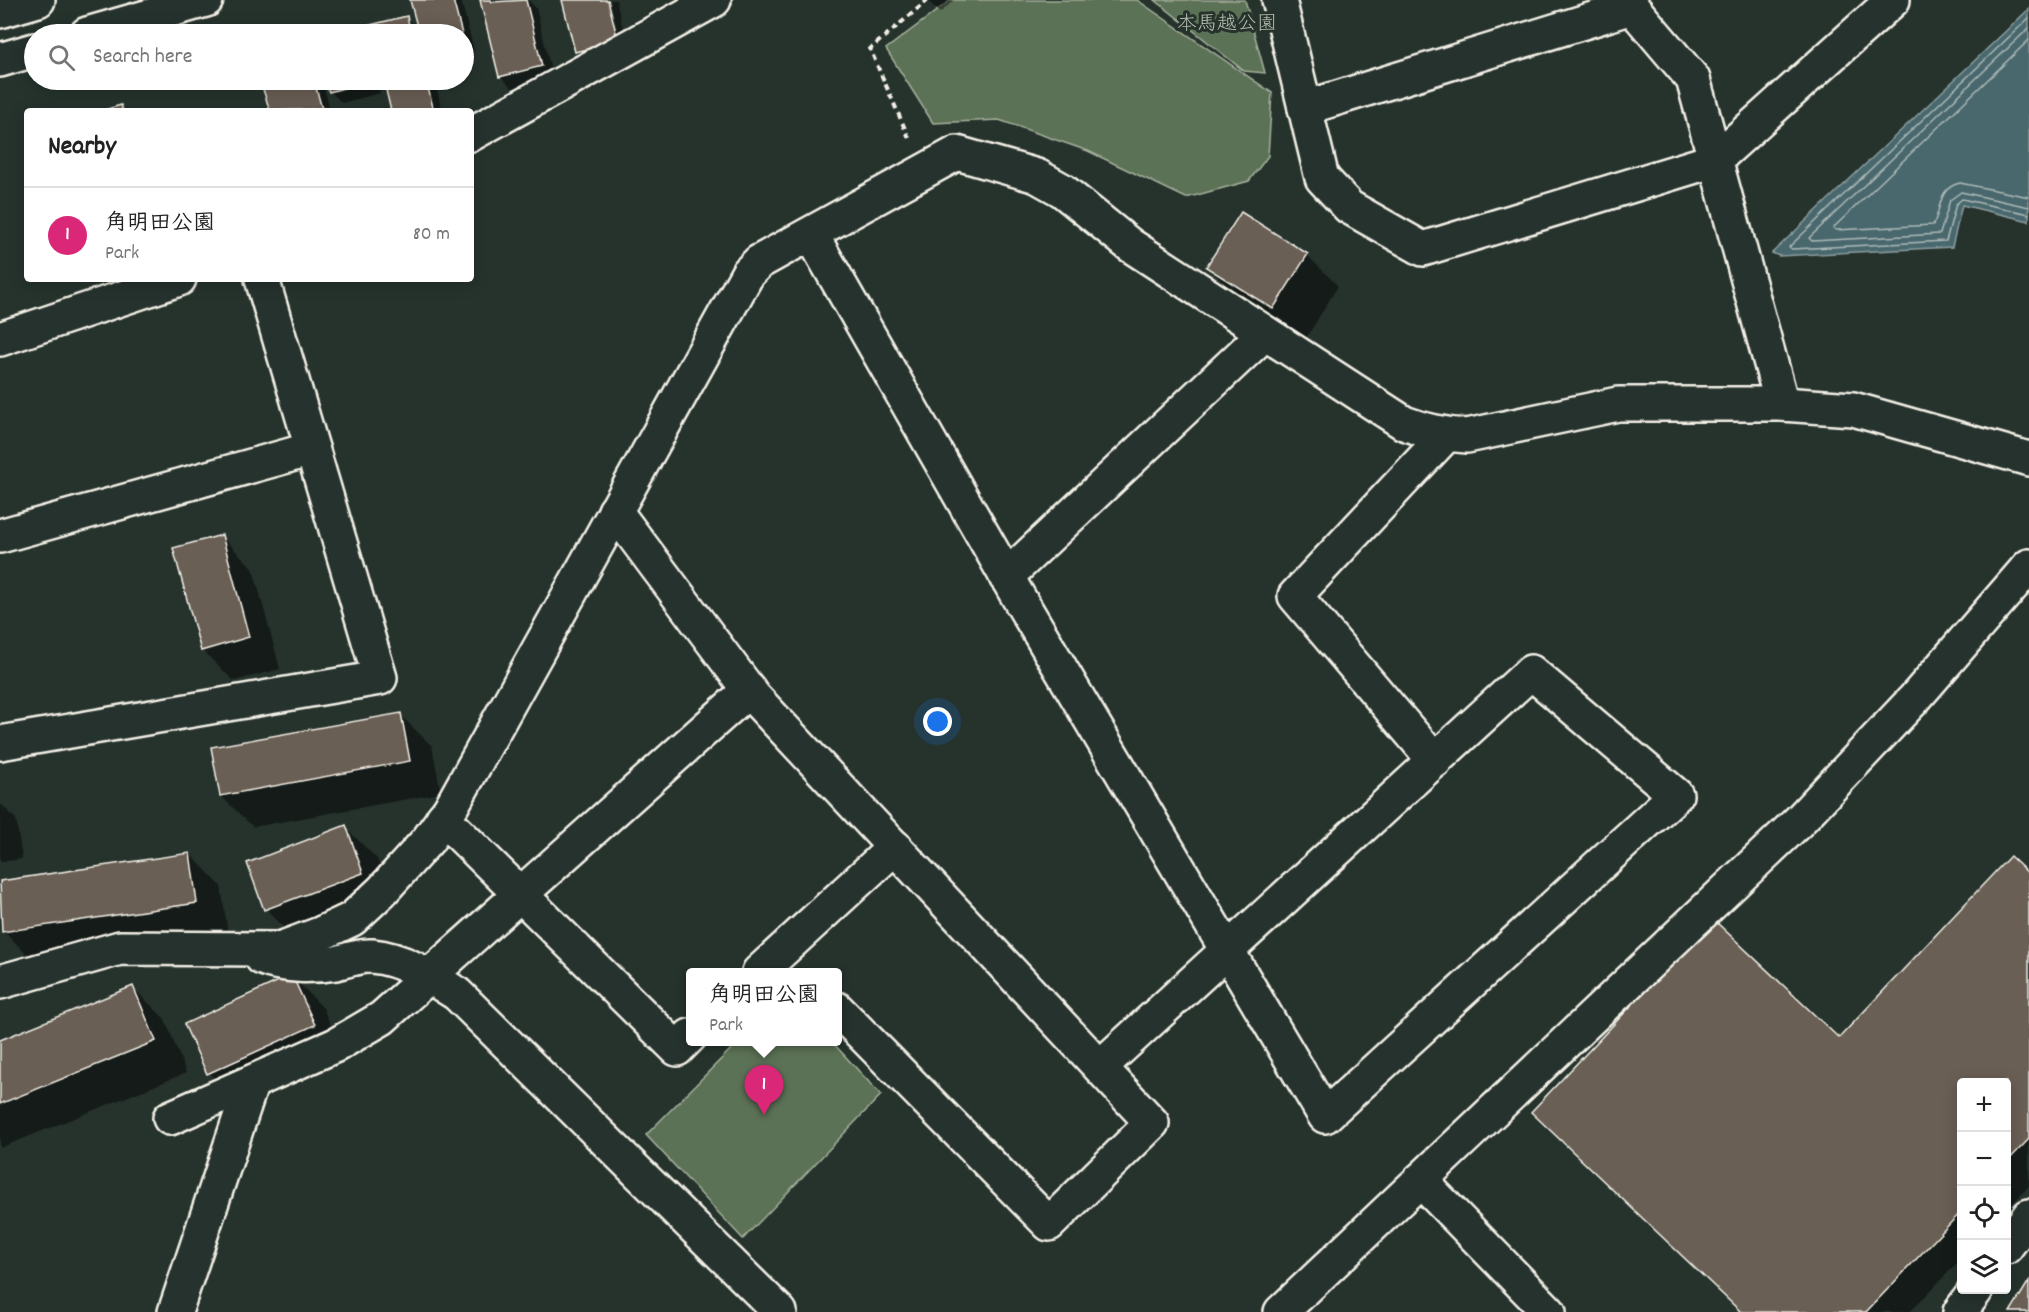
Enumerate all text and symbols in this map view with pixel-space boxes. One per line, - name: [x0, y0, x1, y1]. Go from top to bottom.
- park label: 本馬越公園: [1177, 11, 1277, 39]
- search box: [24, 24, 474, 90]
- icon: search: [45, 41, 78, 74]
- text: Search here: [93, 42, 192, 73]
- text: Nearby: [48, 129, 116, 166]
- text: 角明田公園: [105, 209, 215, 240]
- text: 1: [65, 221, 70, 249]
- text: 80 m: [413, 221, 450, 249]
- text: Park: [105, 240, 139, 268]
- your location: [923, 707, 952, 736]
- popup: [686, 968, 842, 1046]
- text: 角明田公園: [709, 981, 819, 1012]
- text: Park: [709, 1012, 743, 1040]
- pin: 1: [744, 1066, 783, 1115]
- map controls: [1957, 1078, 2011, 1294]
- button: +: [1957, 1078, 2011, 1132]
- button: −: [1957, 1132, 2011, 1186]
- button: locate: [1957, 1186, 2011, 1240]
- button: layers: [1957, 1240, 2011, 1294]

